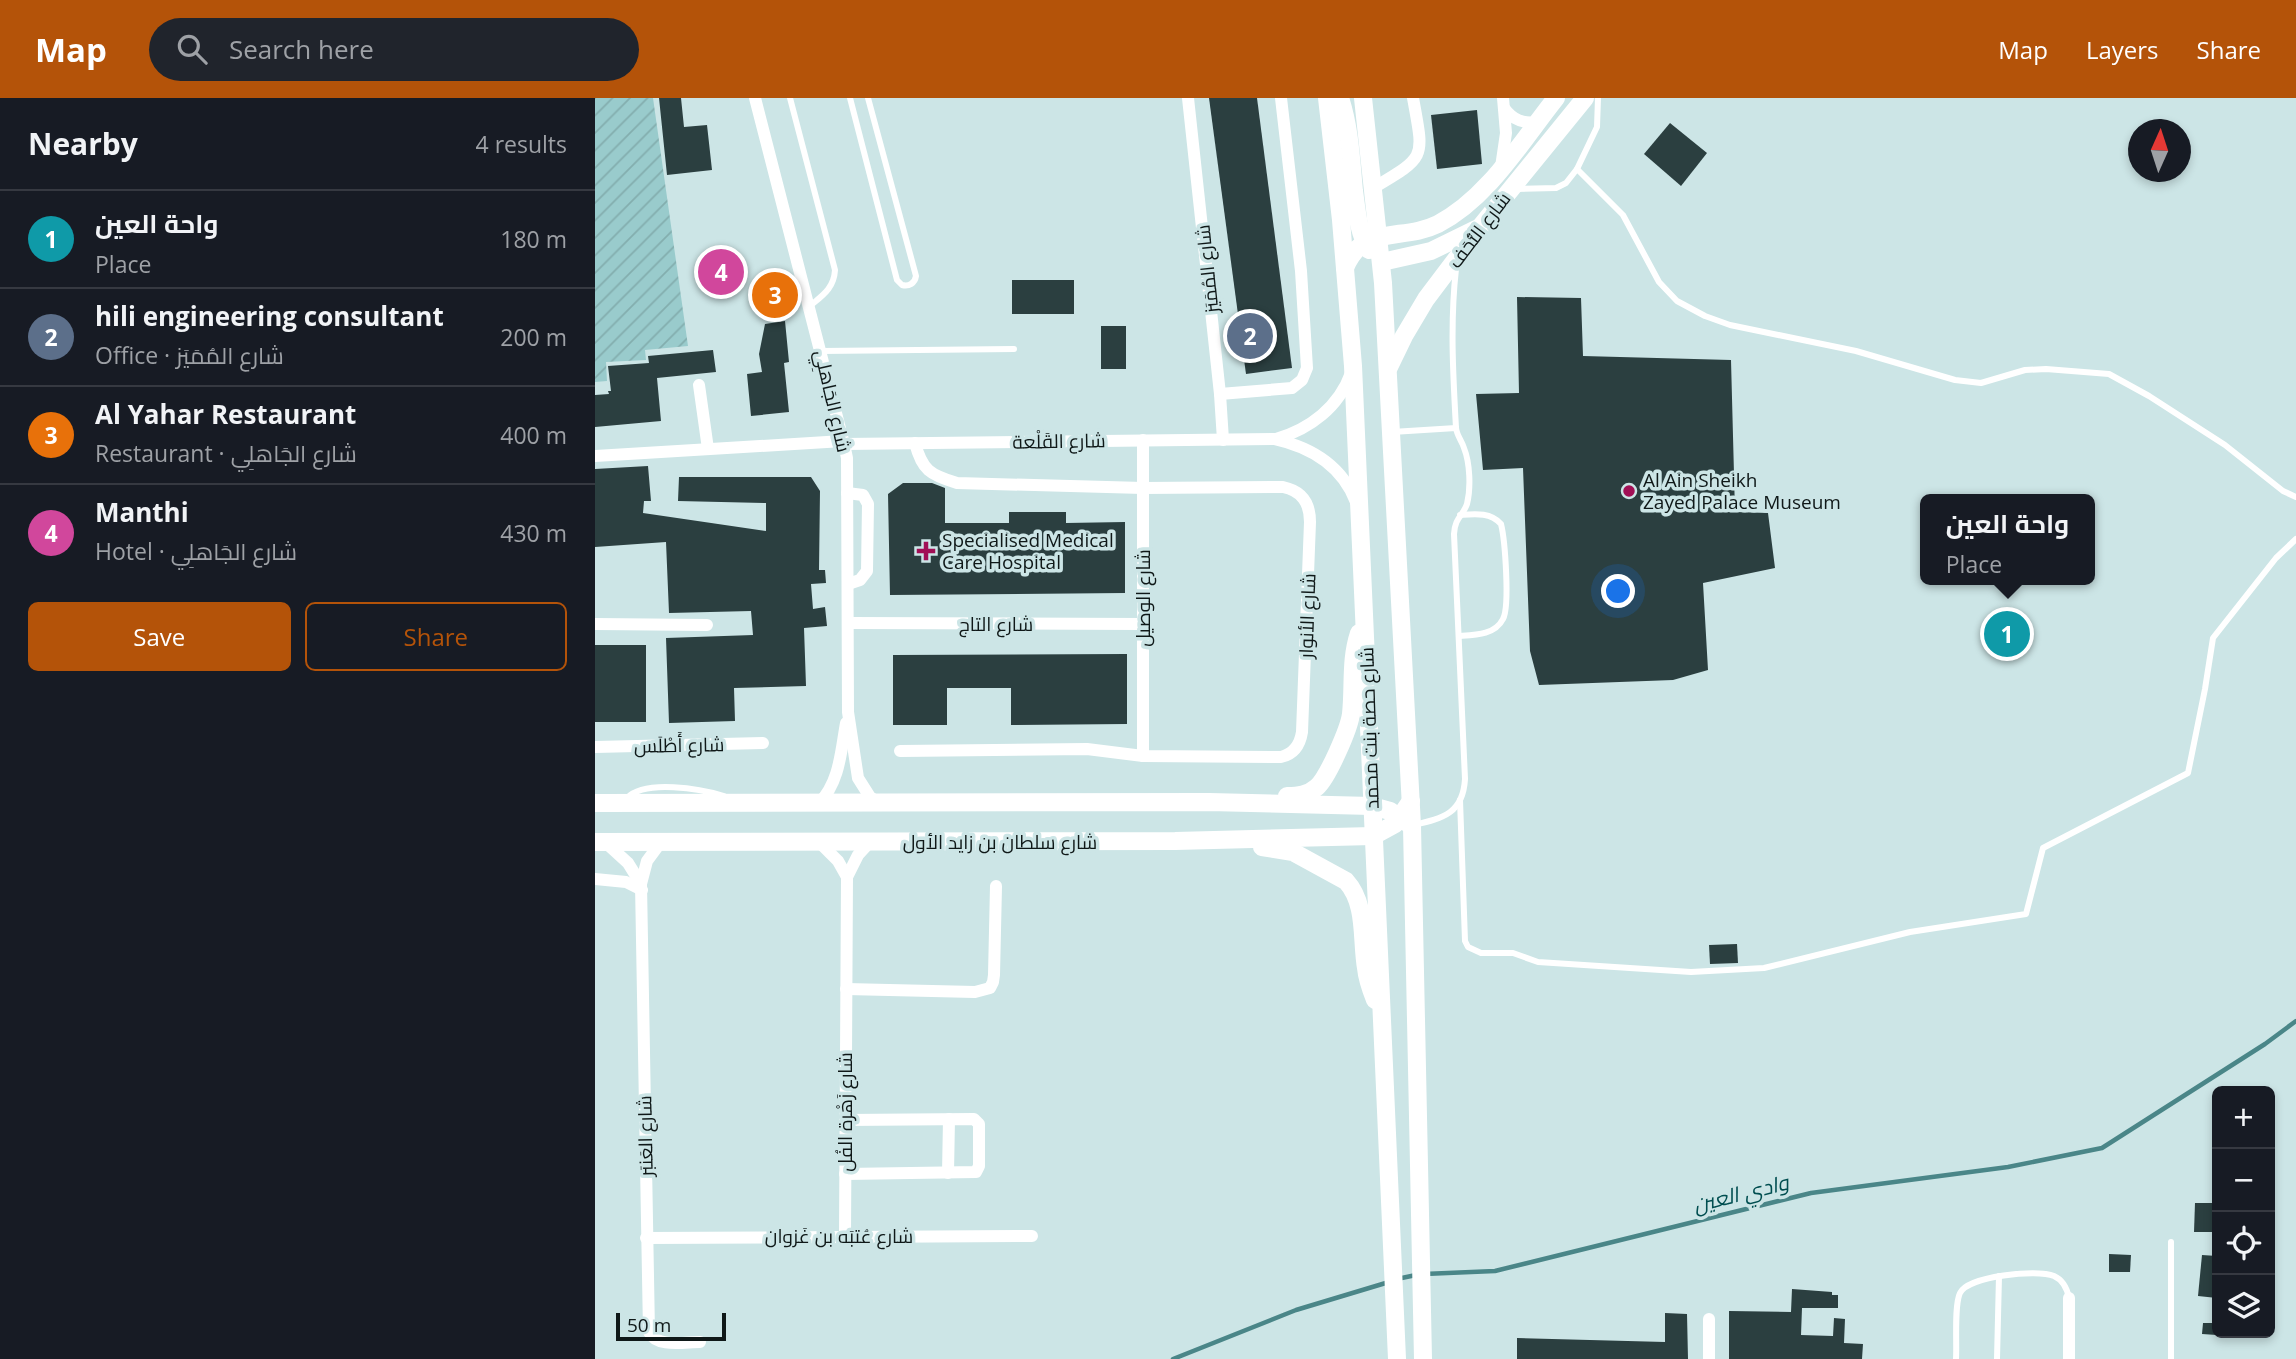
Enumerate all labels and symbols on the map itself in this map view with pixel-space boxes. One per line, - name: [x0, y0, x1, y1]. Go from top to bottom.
- north arrow: [2128, 119, 2191, 182]
- street label: شارع التُّحَف: [1442, 187, 1517, 274]
- street label: شارع المُمَيَز: [1189, 223, 1226, 316]
- pin: 4: [698, 246, 744, 298]
- pin: 3: [752, 269, 798, 321]
- pin: 2: [1227, 310, 1273, 362]
- street label: شارع الجَاهلِي: [807, 347, 857, 455]
- street label: شارع القَلْعة: [1012, 427, 1106, 456]
- place label: Al Ain Sheikh Zayed Palace Museum: [1643, 467, 1841, 515]
- marker: Al Ain Sheikh Zayed Palace Museum: [1621, 483, 1637, 499]
- place label: Specialised Medical Care Hospital: [942, 527, 1114, 575]
- marker: Specialised Medical Care Hospital: [916, 541, 936, 561]
- street label: شارع الوصيل: [1130, 549, 1157, 647]
- street label: شارع الأنوار: [1292, 573, 1322, 660]
- your location: [1601, 574, 1635, 608]
- pin: 1: [1984, 608, 2030, 660]
- street label: شارع التاج: [959, 611, 1033, 638]
- street label: شارع حصة بنت محمد: [1353, 646, 1386, 809]
- street label: شارع أَطْلَس: [634, 731, 724, 760]
- street label: شارع سلطان بن زايد الأول: [903, 829, 1097, 856]
- street label: شارع زَهْرة الفُل: [832, 1052, 859, 1172]
- street label: شارع العَنبَر: [631, 1095, 660, 1178]
- water label: وادي العين: [1690, 1167, 1794, 1222]
- street label: شارع عُتبَه بن غَزوان: [765, 1223, 913, 1250]
- scale bar: [616, 1310, 726, 1342]

